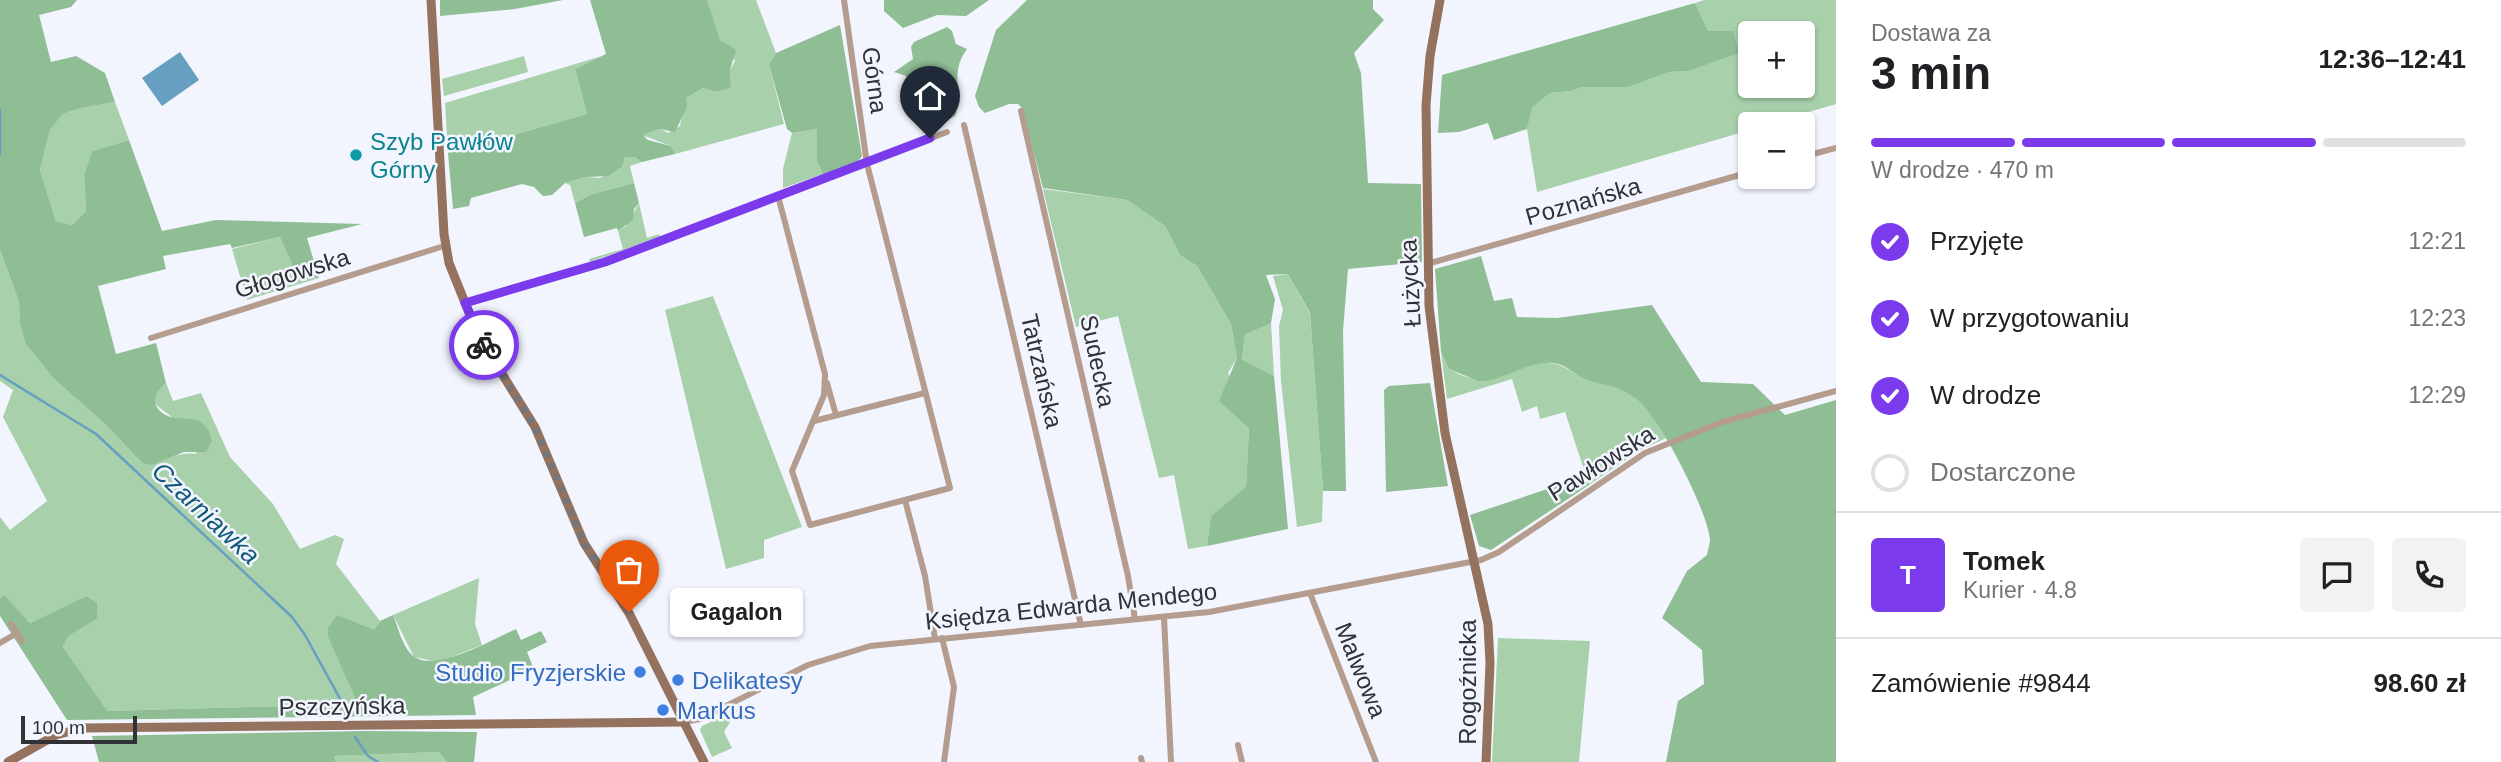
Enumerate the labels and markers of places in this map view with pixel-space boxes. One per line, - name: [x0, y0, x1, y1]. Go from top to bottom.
- pin: [900, 66, 960, 138]
- place label: Szyb Pawłów Górny: [370, 128, 513, 183]
- marker: Szyb Pawłów Górny: [348, 147, 364, 163]
- pin: [599, 540, 659, 612]
- callout: Gagalon: [671, 588, 804, 636]
- place label: Studio Fryzjerskie: [435, 659, 626, 686]
- marker: Studio Fryzjerskie: [632, 664, 648, 680]
- place label: Delikatesy: [692, 667, 803, 694]
- marker: Delikatesy: [670, 672, 686, 688]
- place label: Markus: [677, 697, 756, 724]
- marker: Markus: [655, 702, 671, 718]

